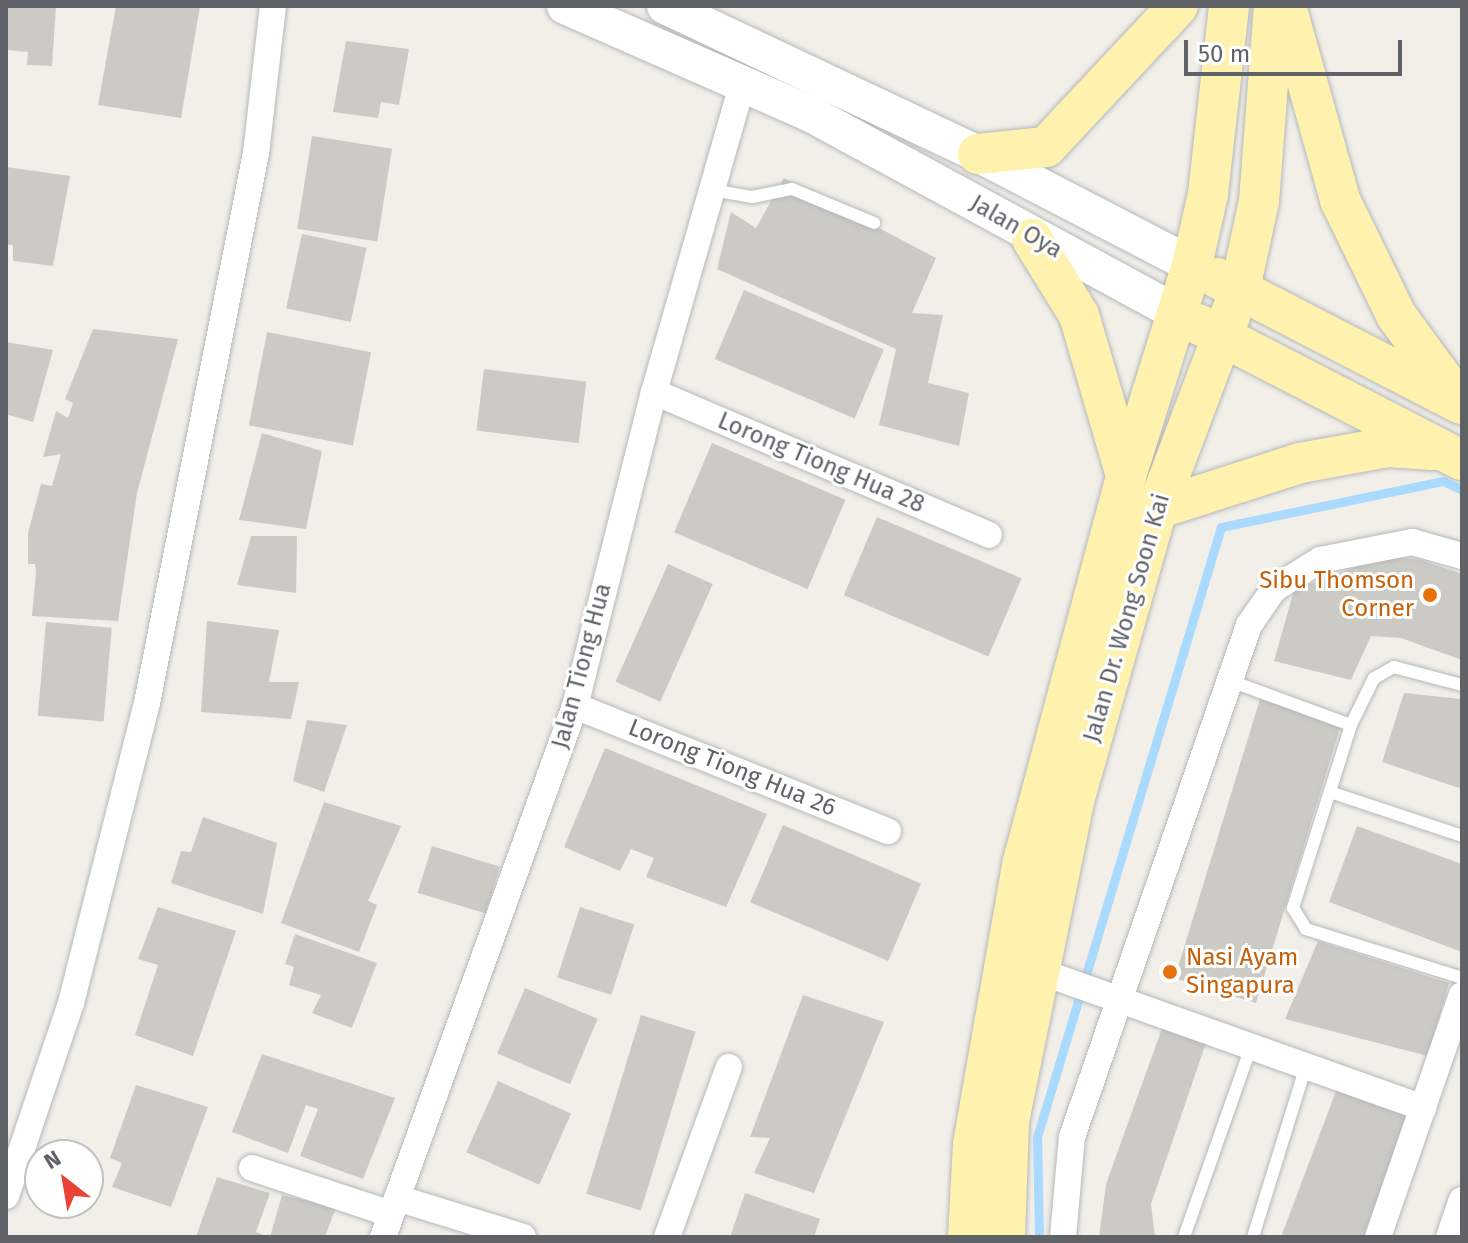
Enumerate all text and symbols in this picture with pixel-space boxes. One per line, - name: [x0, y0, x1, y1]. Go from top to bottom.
- scale bar: [1188, 24, 1406, 74]
- text: 50 m: [1198, 40, 1250, 68]
- street label: Jalan Oya: [965, 189, 1067, 265]
- street label: Lorong Tiong Hua 28: [713, 406, 929, 520]
- street label: Jalan Dr. Wong Soon Kai: [1078, 490, 1176, 746]
- place label: Sibu Thomson Corner: [1259, 567, 1414, 623]
- street label: Jalan Tiong Hua: [546, 580, 618, 752]
- marker: Sibu Thomson Corner: [1421, 586, 1439, 604]
- street label: Lorong Tiong Hua 26: [624, 713, 840, 823]
- place label: Nasi Ayam Singapura: [1186, 944, 1298, 1000]
- marker: Nasi Ayam Singapura: [1161, 963, 1179, 981]
- north arrow: [24, 1139, 104, 1219]
- text: N: [39, 1144, 66, 1175]

